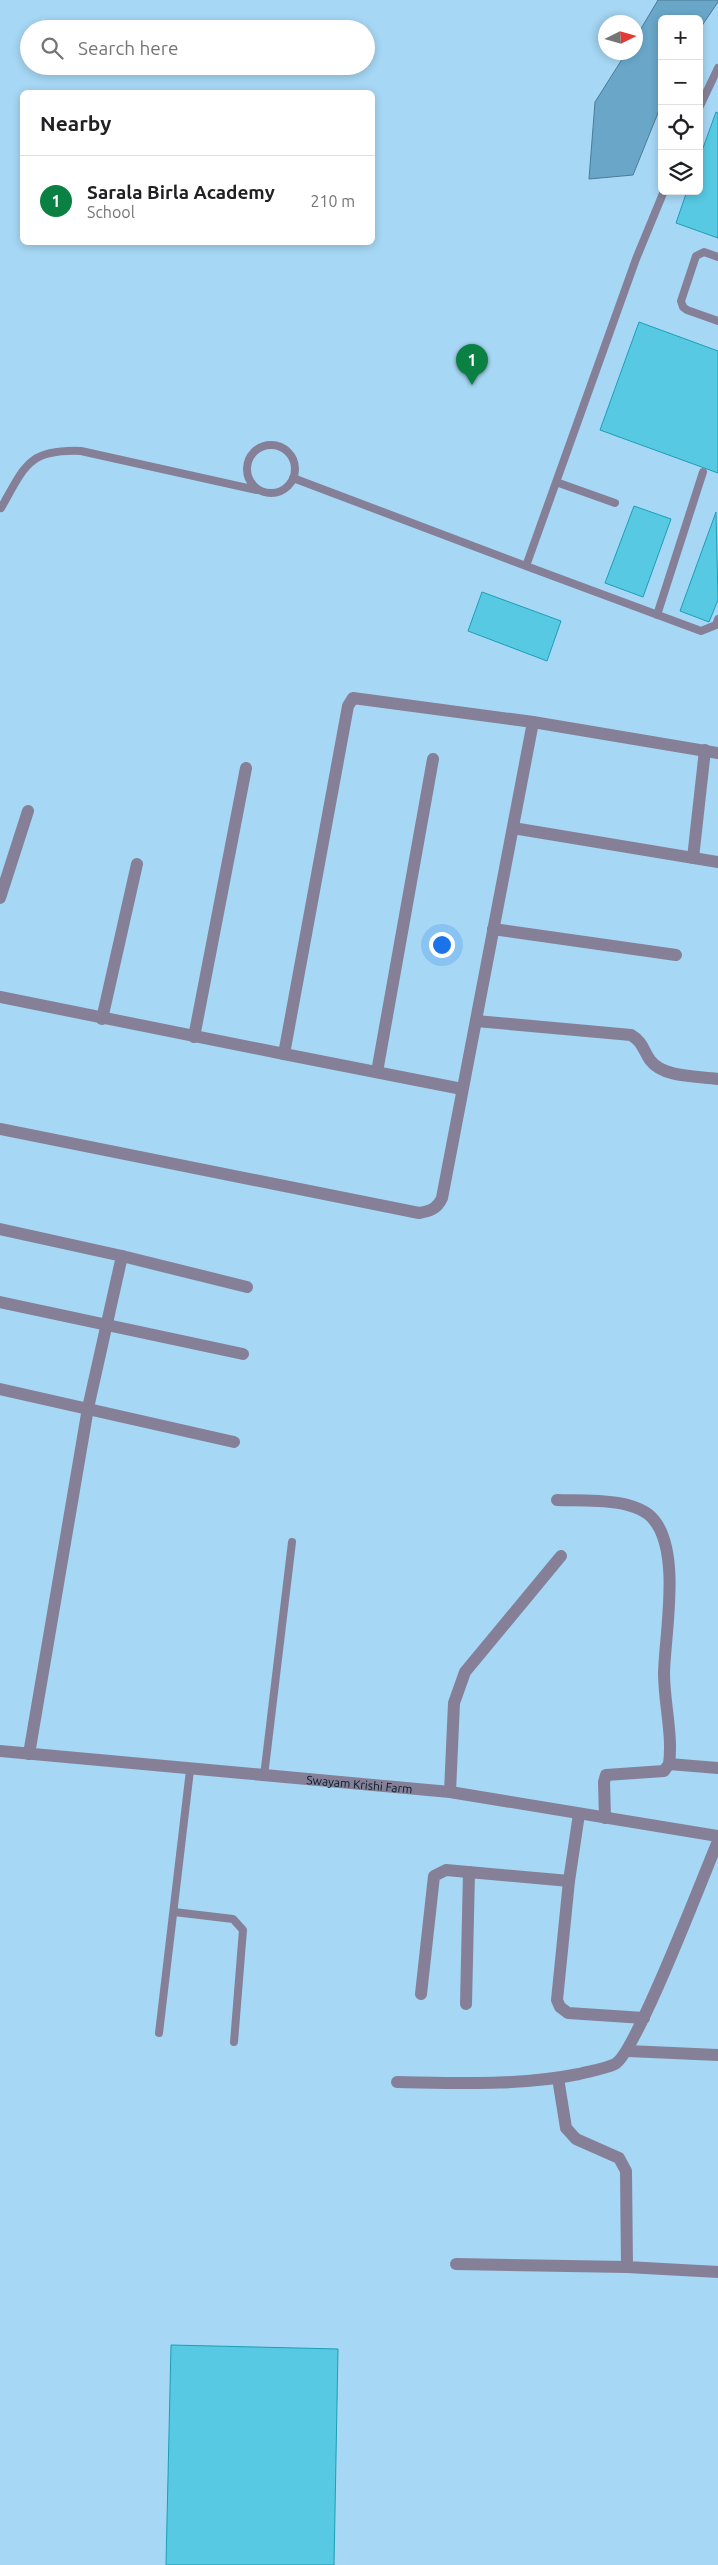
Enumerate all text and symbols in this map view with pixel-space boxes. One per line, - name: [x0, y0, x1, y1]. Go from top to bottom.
- north arrow: [598, 15, 643, 60]
- map controls: [658, 15, 703, 195]
- button: +: [658, 15, 703, 60]
- search box: [20, 20, 375, 75]
- icon: search: [38, 34, 66, 62]
- text: Search here: [78, 37, 178, 59]
- button: −: [658, 60, 703, 105]
- button: locate: [658, 105, 703, 150]
- text: Nearby: [40, 111, 111, 135]
- button: layers: [658, 150, 703, 195]
- text: Sarala Birla Academy: [87, 181, 275, 203]
- text: 1: [51, 192, 61, 210]
- text: 210 m: [310, 192, 355, 210]
- text: School: [87, 203, 135, 221]
- pin: 1: [456, 344, 488, 385]
- your location: [429, 932, 455, 958]
- street label: Swayam Krishi Farm: [306, 1772, 413, 1795]

